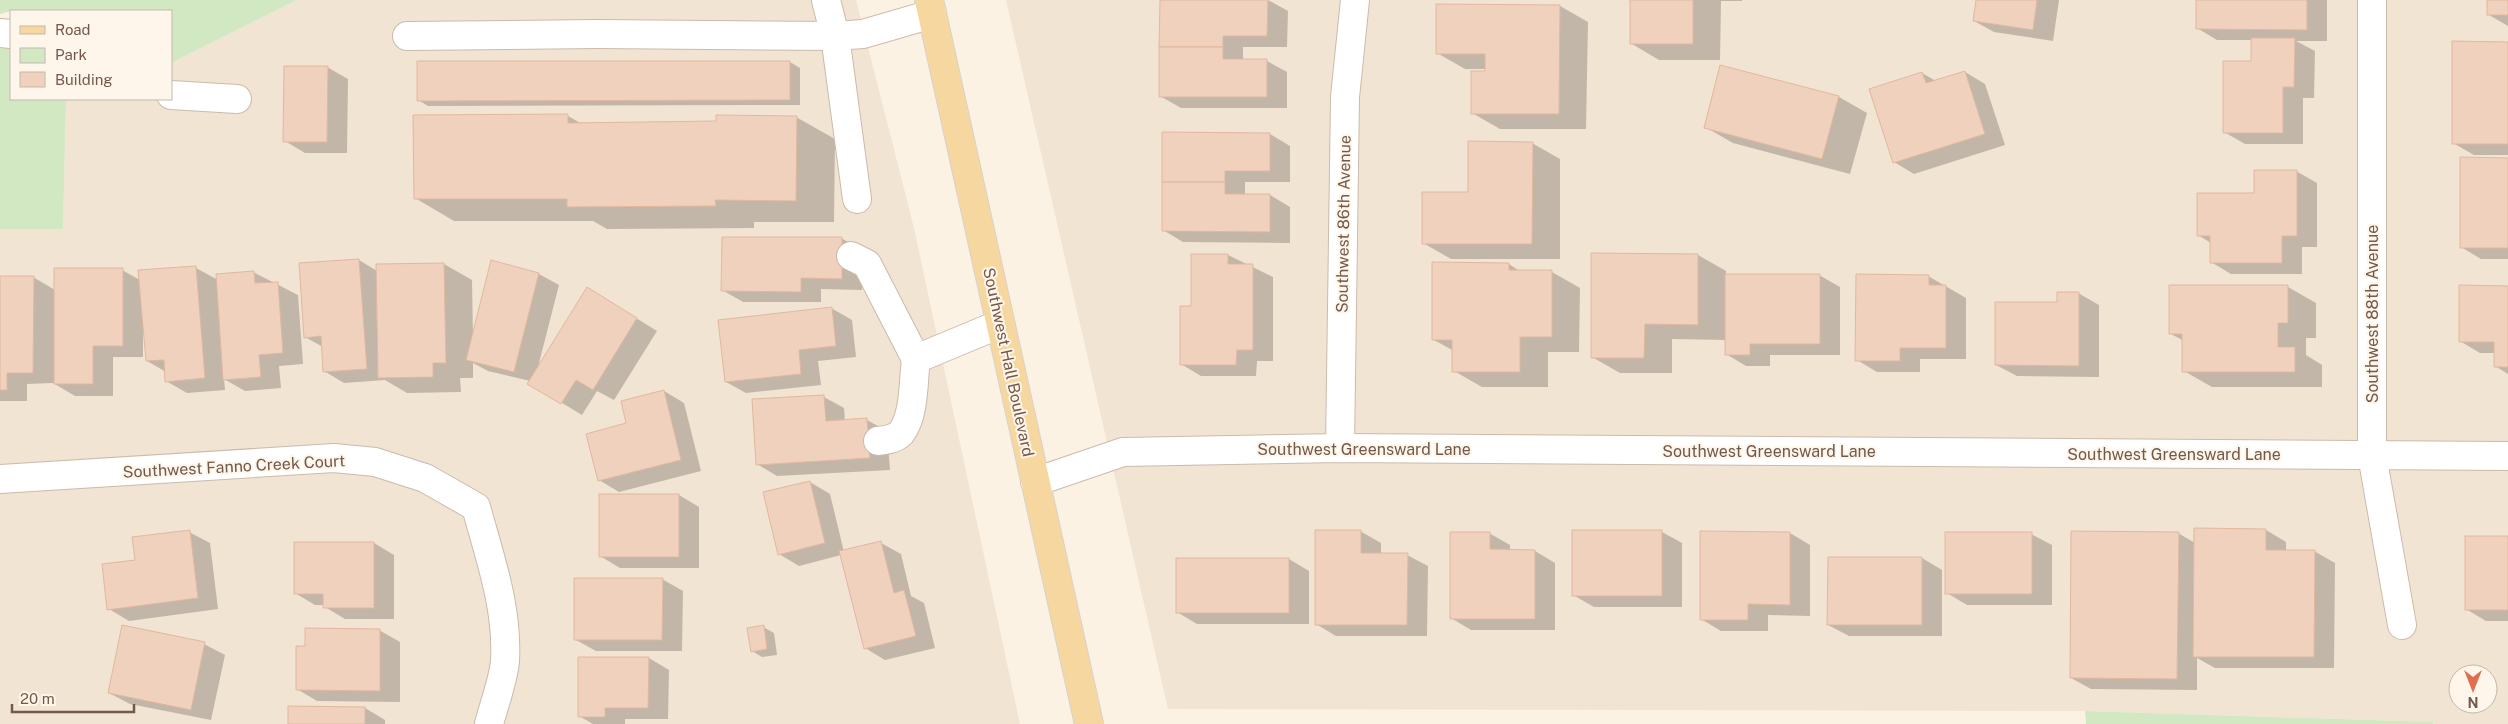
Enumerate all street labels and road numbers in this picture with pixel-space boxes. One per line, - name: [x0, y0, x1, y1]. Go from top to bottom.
- street label: Southwest 86th Avenue: [1332, 135, 1355, 313]
- street label: Southwest 88th Avenue: [2363, 225, 2382, 403]
- street label: Southwest Hall Boulevard: [979, 266, 1038, 458]
- street label: Southwest Greensward Lane: [1257, 440, 1471, 459]
- street label: Southwest Greensward Lane: [1662, 442, 1876, 461]
- street label: Southwest Greensward Lane: [2067, 445, 2281, 464]
- street label: Southwest Fanno Creek Court: [122, 451, 346, 482]

